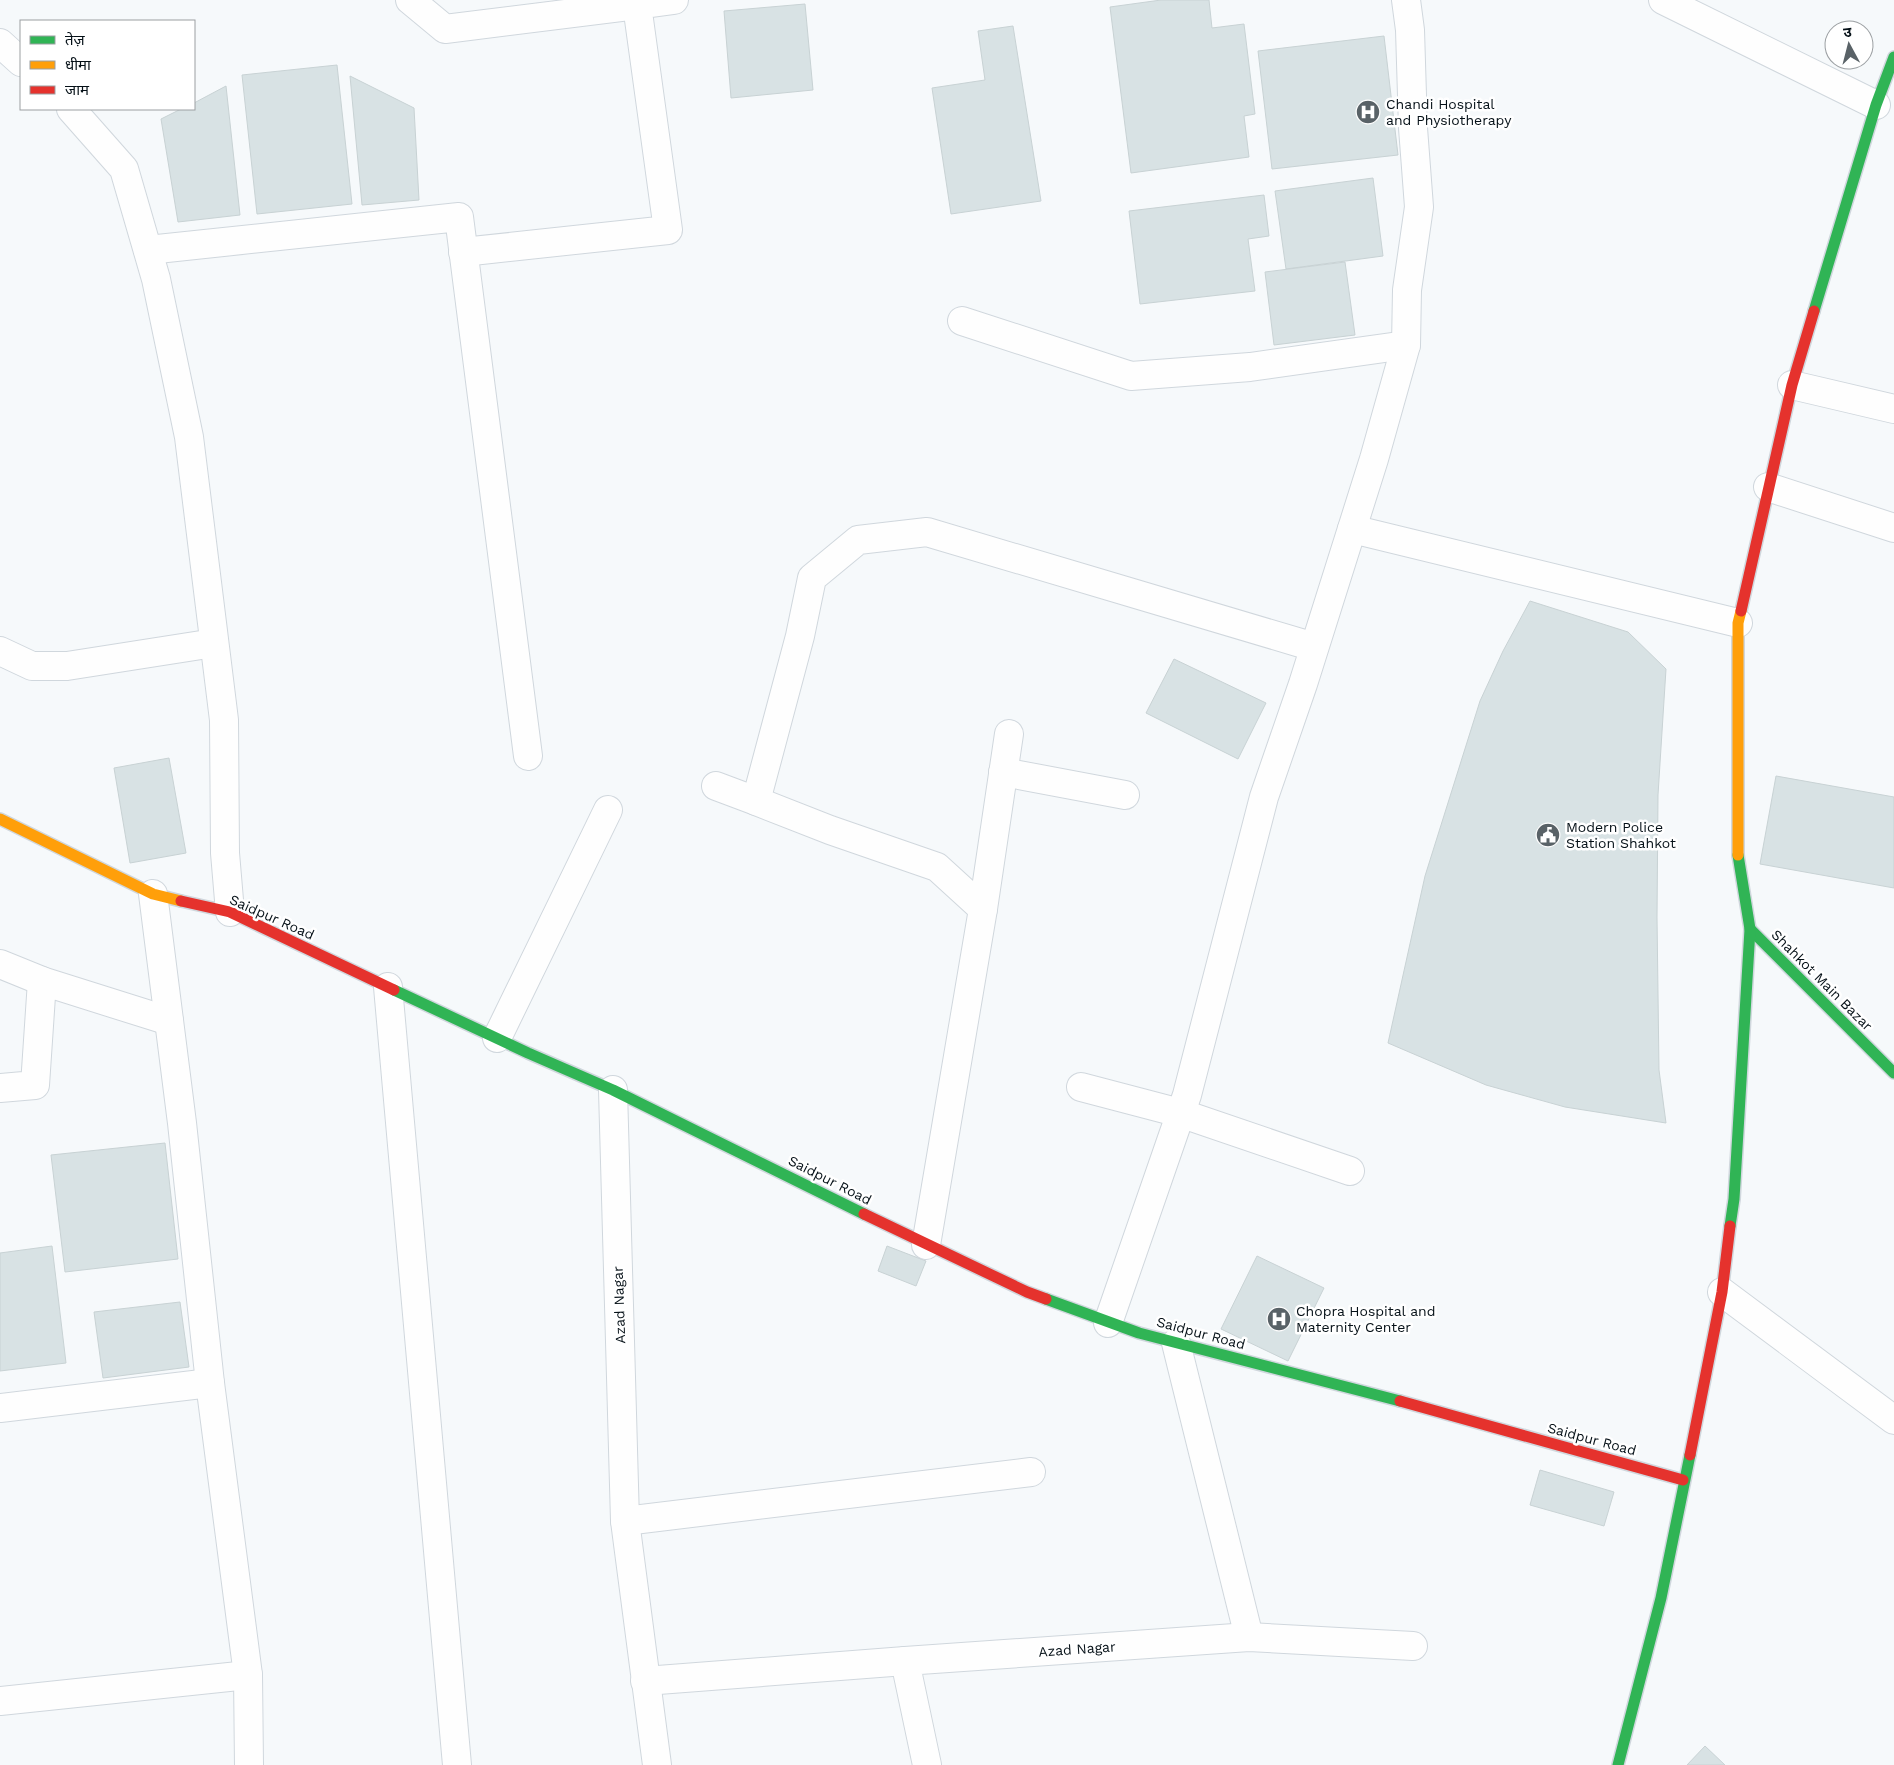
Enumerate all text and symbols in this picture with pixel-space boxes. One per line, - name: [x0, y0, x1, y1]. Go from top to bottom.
- legend: [20, 20, 195, 110]
- north arrow: [1824, 20, 1874, 70]
- text: उ: [1842, 24, 1853, 41]
- text: तेज़: [65, 31, 86, 49]
- text: धीमा: [65, 56, 92, 74]
- text: जाम: [65, 81, 90, 99]
- place label: Chandi Hospital and Physiotherapy: [1386, 96, 1512, 128]
- hospital icon: Chandi Hospital and Physiotherapy: [1355, 99, 1381, 125]
- place label: Modern Police Station Shahkot: [1566, 819, 1676, 851]
- public building icon: Modern Police Station Shahkot: [1535, 822, 1561, 848]
- street label: Saidpur Road: [227, 891, 317, 943]
- street label: Shahkot Main Bazar: [1768, 926, 1876, 1034]
- street label: Saidpur Road: [786, 1152, 874, 1208]
- street label: Azad Nagar: [610, 1266, 628, 1344]
- place label: Chopra Hospital and Maternity Center: [1296, 1303, 1436, 1335]
- hospital icon: Chopra Hospital and Maternity Center: [1266, 1306, 1292, 1332]
- street label: Saidpur Road: [1155, 1313, 1247, 1353]
- street label: Saidpur Road: [1546, 1419, 1638, 1459]
- street label: Azad Nagar: [1038, 1638, 1116, 1660]

